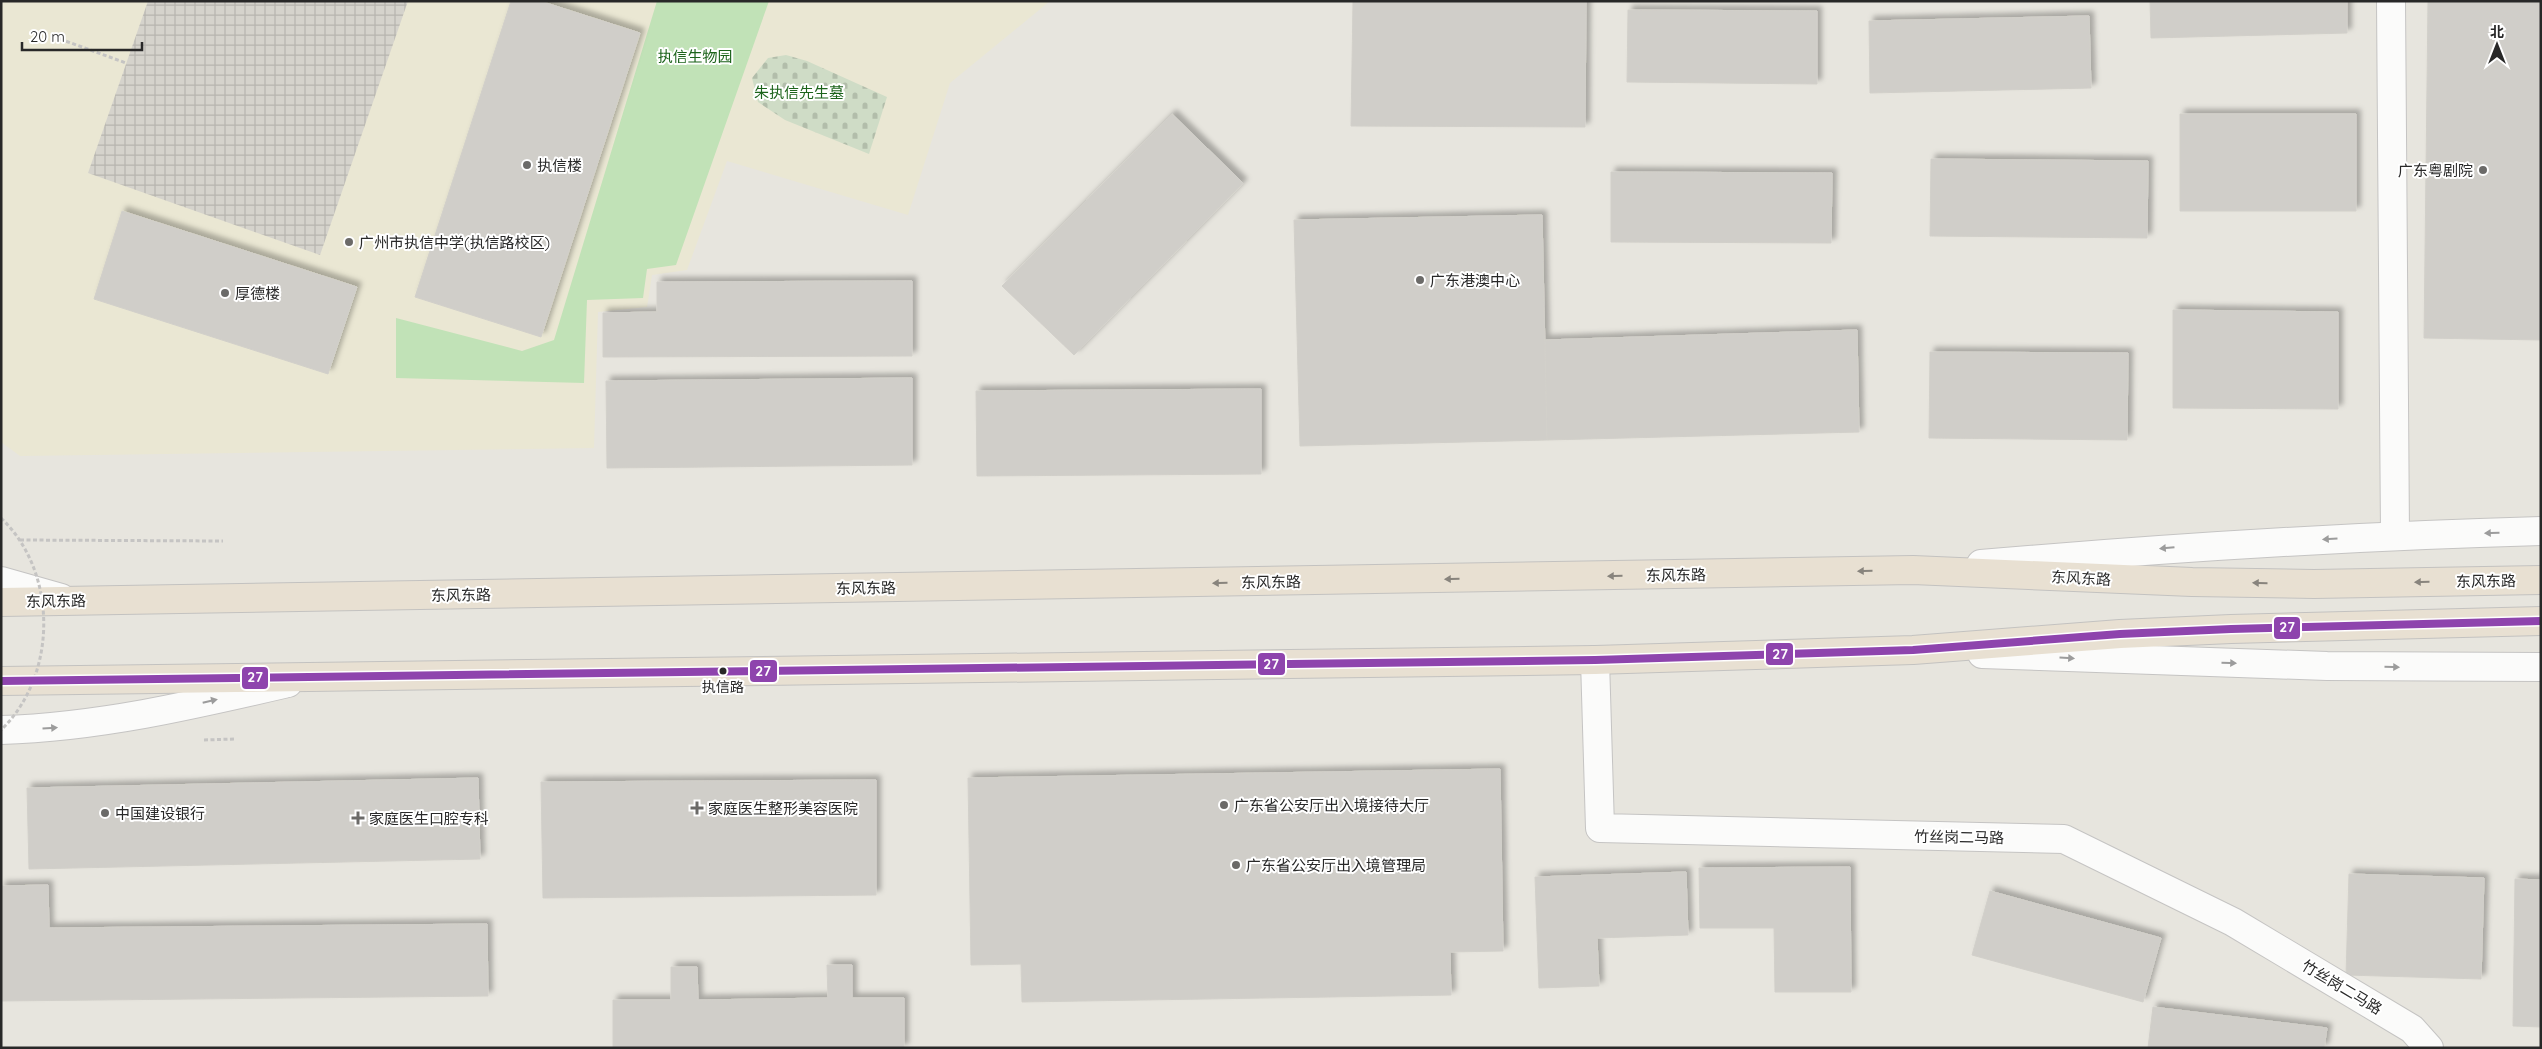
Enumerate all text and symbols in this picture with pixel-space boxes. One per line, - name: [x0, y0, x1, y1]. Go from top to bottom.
- scale bar: [22, 20, 142, 52]
- north arrow: [2472, 20, 2522, 70]
- text: 北: [2490, 23, 2504, 41]
- text: 20 m: [30, 27, 65, 46]
- park label: 执信生物园: [657, 47, 733, 66]
- park label: 朱执信先生墓: [754, 83, 844, 102]
- place label: 执信楼: [537, 156, 582, 175]
- marker: 执信楼: [521, 159, 533, 171]
- place label: 广东粤剧院: [2398, 161, 2473, 180]
- marker: 广东粤剧院: [2477, 164, 2489, 176]
- place label: 广州市执信中学(执信路校区): [359, 233, 550, 252]
- marker: 广州市执信中学(执信路校区): [343, 236, 355, 248]
- place label: 广东港澳中心: [1430, 271, 1520, 290]
- marker: 广东港澳中心: [1414, 274, 1426, 286]
- place label: 厚德楼: [235, 284, 280, 303]
- marker: 厚德楼: [219, 287, 231, 299]
- one-way arrow: [2484, 529, 2500, 537]
- one-way arrow: [2321, 535, 2337, 543]
- one-way arrow: [2159, 545, 2175, 553]
- street label: 东风东路: [1646, 565, 1706, 585]
- one-way arrow: [1856, 567, 1872, 575]
- street label: 东风东路: [2051, 567, 2111, 589]
- street label: 东风东路: [2456, 571, 2516, 591]
- street label: 东风东路: [1241, 572, 1301, 592]
- one-way arrow: [1606, 572, 1622, 580]
- one-way arrow: [1444, 575, 1460, 583]
- street label: 东风东路: [836, 578, 896, 598]
- one-way arrow: [2414, 578, 2430, 586]
- one-way arrow: [1211, 579, 1227, 587]
- one-way arrow: [2251, 579, 2267, 587]
- street label: 东风东路: [431, 585, 491, 605]
- street label: 东风东路: [26, 591, 86, 611]
- line badge: 27: [2273, 616, 2301, 640]
- text: 27: [2279, 618, 2295, 636]
- line badge: 27: [1765, 642, 1794, 666]
- text: 27: [1772, 645, 1788, 663]
- line badge: 27: [1257, 652, 1286, 676]
- one-way arrow: [2059, 654, 2075, 662]
- text: 27: [1263, 655, 1279, 673]
- line badge: 27: [749, 659, 778, 683]
- one-way arrow: [2222, 660, 2238, 668]
- text: 27: [755, 662, 771, 680]
- one-way arrow: [2384, 663, 2400, 671]
- line badge: 27: [241, 666, 269, 690]
- marker: 执信路: [718, 666, 728, 676]
- text: 27: [247, 668, 263, 686]
- place label: 执信路: [702, 678, 744, 696]
- one-way arrow: [203, 697, 218, 705]
- one-way arrow: [42, 723, 58, 731]
- place label: 广东省公安厅出入境接待大厅: [1234, 796, 1429, 815]
- place label: 家庭医生整形美容医院: [708, 799, 858, 818]
- marker: 广东省公安厅出入境接待大厅: [1218, 799, 1230, 811]
- marker: 家庭医生整形美容医院: [690, 801, 704, 815]
- place label: 中国建设银行: [115, 804, 205, 823]
- marker: 中国建设银行: [99, 807, 111, 819]
- place label: 家庭医生口腔专科: [369, 809, 489, 828]
- marker: 家庭医生口腔专科: [351, 811, 365, 825]
- street label: 竹丝岗二马路: [1914, 827, 2004, 847]
- place label: 广东省公安厅出入境管理局: [1246, 856, 1426, 875]
- marker: 广东省公安厅出入境管理局: [1230, 859, 1242, 871]
- street label: 竹丝岗二马路: [2299, 956, 2385, 1018]

